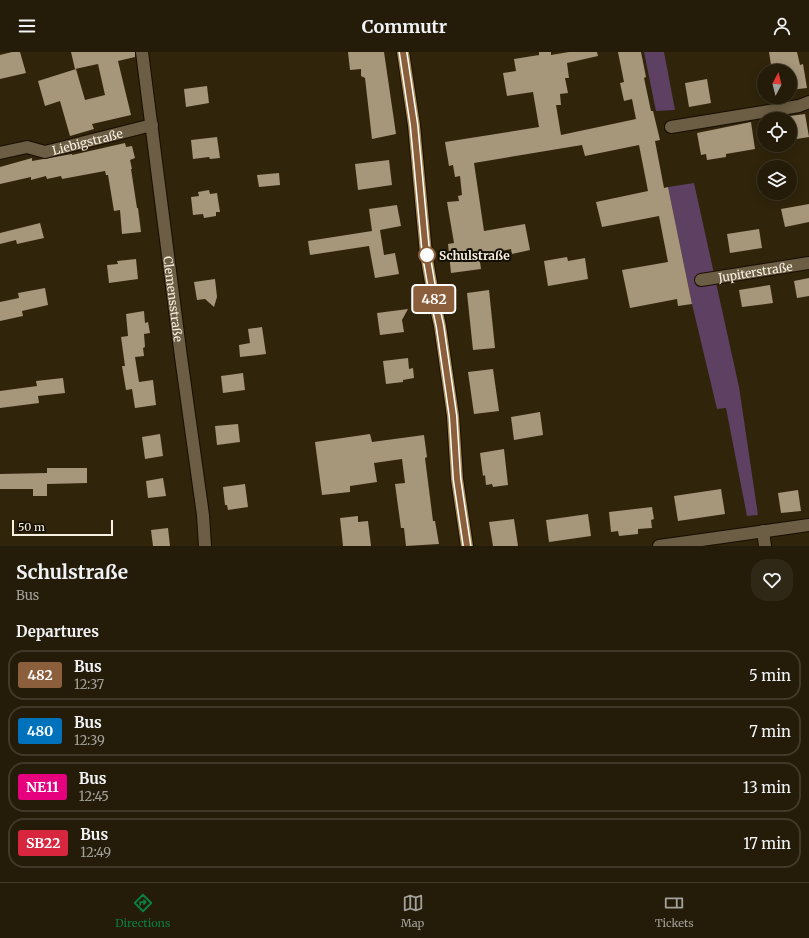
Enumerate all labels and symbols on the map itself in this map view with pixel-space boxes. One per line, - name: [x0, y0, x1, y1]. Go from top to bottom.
- north arrow: [757, 64, 797, 104]
- street label: Liebigstraße: [50, 125, 124, 157]
- marker: Schulstraße: [418, 246, 436, 264]
- place label: Schulstraße: [439, 248, 510, 263]
- street label: Clemensstraße: [161, 255, 187, 343]
- street label: Jupiterstraße: [716, 258, 794, 285]
- line badge: 482: [411, 286, 457, 312]
- scale bar: [12, 518, 113, 537]

